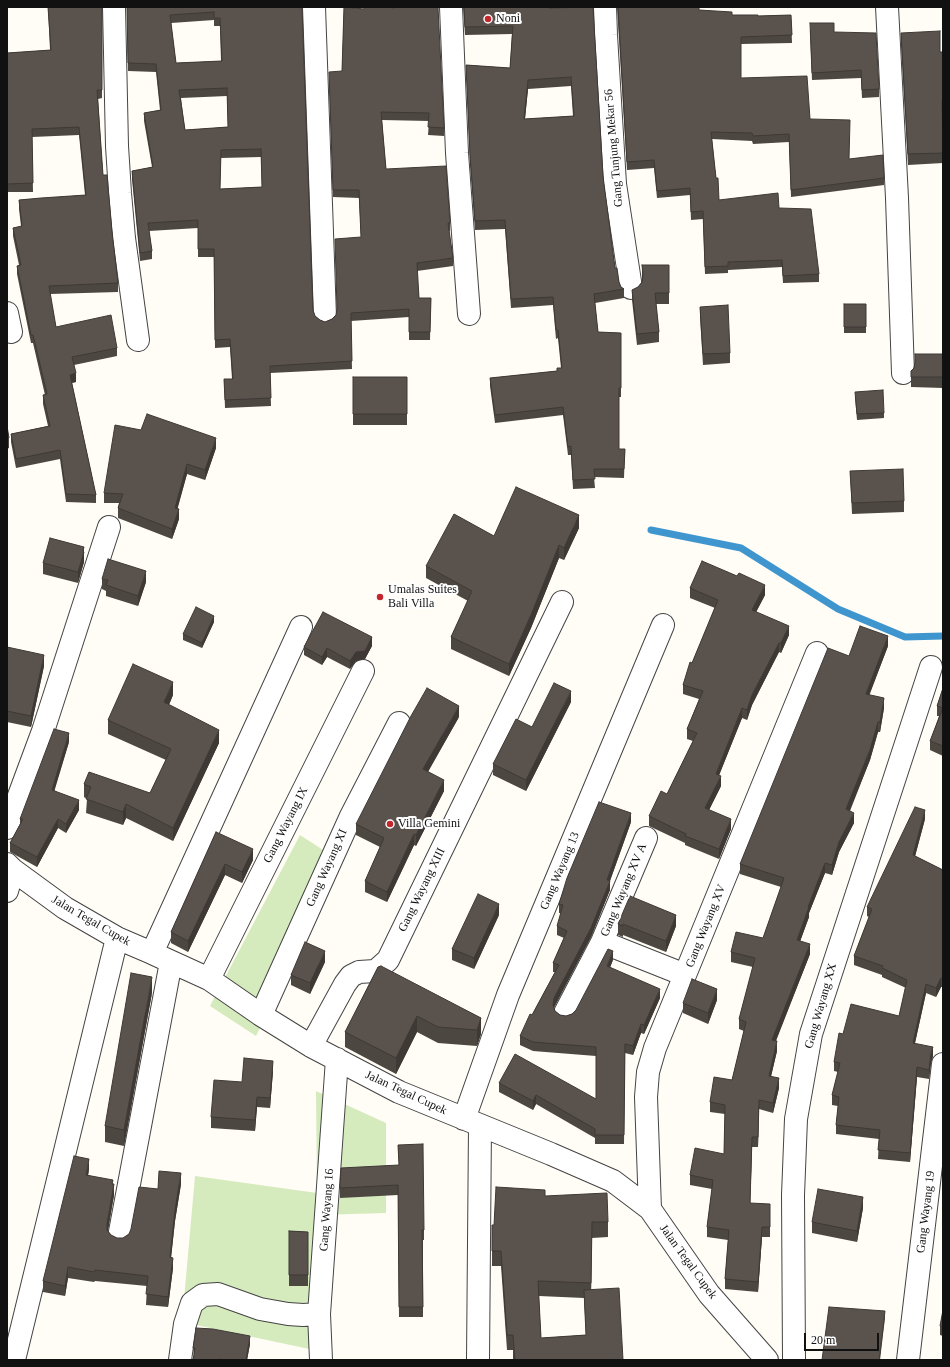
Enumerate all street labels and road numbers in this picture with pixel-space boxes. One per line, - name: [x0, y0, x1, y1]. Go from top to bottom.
- street label: Gang Tunjung Mekar 56: [602, 88, 626, 208]
- street label: Gang Wayang IX: [261, 784, 311, 866]
- street label: Gang Wayang XI: [303, 827, 351, 909]
- street label: Gang Wayang 13: [537, 830, 583, 912]
- street label: Gang Wayang XV A: [598, 841, 650, 939]
- street label: Gang Wayang XIII: [395, 846, 449, 934]
- street label: Gang Wayang XV: [683, 882, 729, 970]
- street label: Jalan Tegal Cupek: [49, 893, 133, 949]
- street label: Gang Wayang XX: [802, 962, 840, 1050]
- street label: Jalan Tegal Cupek: [363, 1068, 449, 1118]
- street label: Gang Wayang 16: [317, 1168, 337, 1252]
- street label: Gang Wayang 19: [914, 1170, 938, 1254]
- street label: Jalan Tegal Cupek: [656, 1222, 720, 1302]

